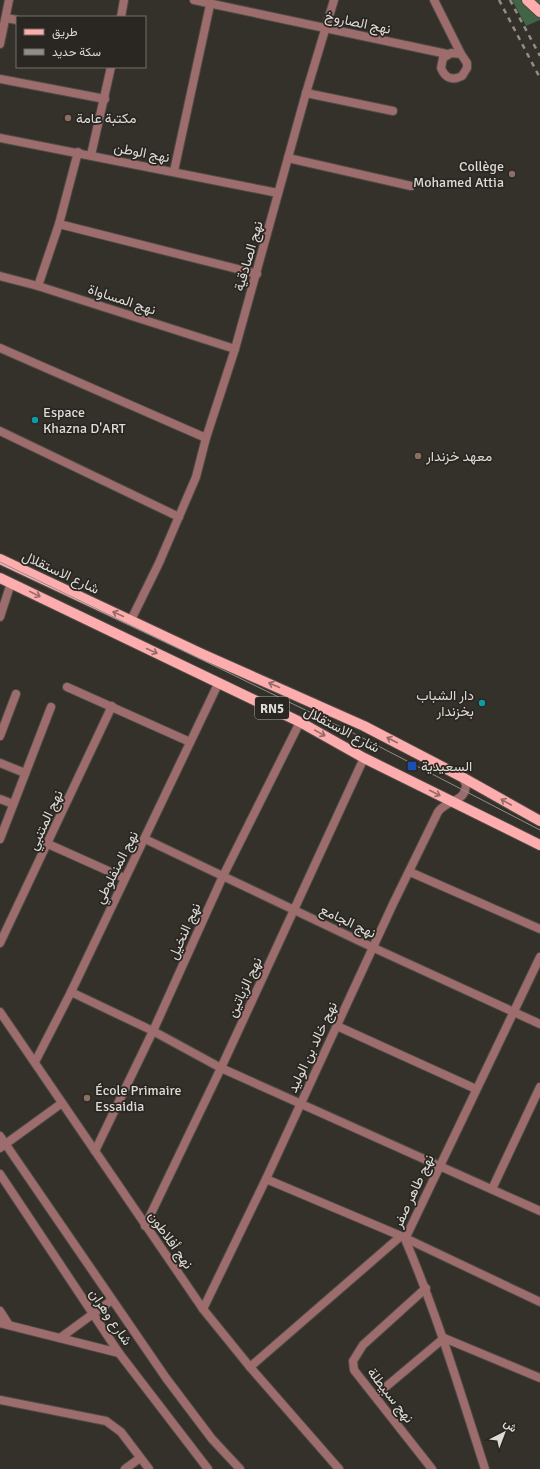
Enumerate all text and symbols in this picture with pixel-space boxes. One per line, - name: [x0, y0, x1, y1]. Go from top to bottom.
- street label: نهج الصاروخ: [323, 7, 392, 40]
- legend: [16, 16, 146, 68]
- text: طريق: [52, 25, 78, 40]
- text: سكة حديد: [52, 45, 101, 60]
- place label: مكتبة عامة: [76, 110, 137, 127]
- marker: مكتبة عامة: [63, 113, 73, 123]
- street label: نهج الوطن: [112, 139, 171, 168]
- place label: Collège Mohamed Attia: [413, 158, 504, 191]
- marker: Collège Mohamed Attia: [507, 169, 517, 179]
- street label: نهج الصادقية: [230, 219, 269, 294]
- street label: نهج المساواة: [85, 281, 158, 320]
- place label: Espace Khazna D'ART: [43, 404, 126, 437]
- marker: Espace Khazna D'ART: [30, 415, 40, 425]
- place label: معهد خزندار: [425, 448, 492, 465]
- marker: معهد خزندار: [413, 451, 423, 461]
- street label: شارع الاستقلال: [19, 547, 102, 600]
- one-way arrow: [29, 591, 41, 599]
- one-way arrow: [112, 610, 124, 617]
- one-way arrow: [146, 648, 158, 655]
- one-way arrow: [268, 681, 280, 688]
- place label: دار الشباب بخزندار: [416, 687, 474, 720]
- road number: RN5: [255, 697, 289, 719]
- marker: دار الشباب بخزندار: [477, 698, 487, 708]
- street label: شارع الاستقلال: [300, 702, 382, 758]
- one-way arrow: [313, 729, 325, 737]
- one-way arrow: [386, 736, 398, 743]
- place label: السعيدية: [421, 758, 472, 775]
- marker: السعيدية: [406, 760, 418, 772]
- street label: نهج المتنبي: [24, 787, 69, 854]
- one-way arrow: [428, 790, 440, 797]
- one-way arrow: [500, 798, 512, 806]
- street label: نهج المنفلوطي: [91, 828, 145, 908]
- street label: نهج النخيل: [164, 900, 206, 963]
- street label: نهج الجامع: [316, 901, 379, 944]
- street label: نهج الزياتين: [223, 954, 268, 1021]
- street label: نهج خالد بن الوليد: [284, 999, 343, 1096]
- place label: École Primaire Essaidia: [95, 1082, 182, 1115]
- marker: École Primaire Essaidia: [82, 1093, 92, 1103]
- street label: نهج طاهر صفر: [389, 1152, 440, 1232]
- street label: نهج أفلاطون: [143, 1208, 197, 1274]
- street label: شارع وهران: [84, 1286, 136, 1350]
- street label: نهج سبيطلة: [362, 1364, 418, 1428]
- north arrow: [484, 1413, 524, 1453]
- text: ش: [501, 1417, 520, 1435]

